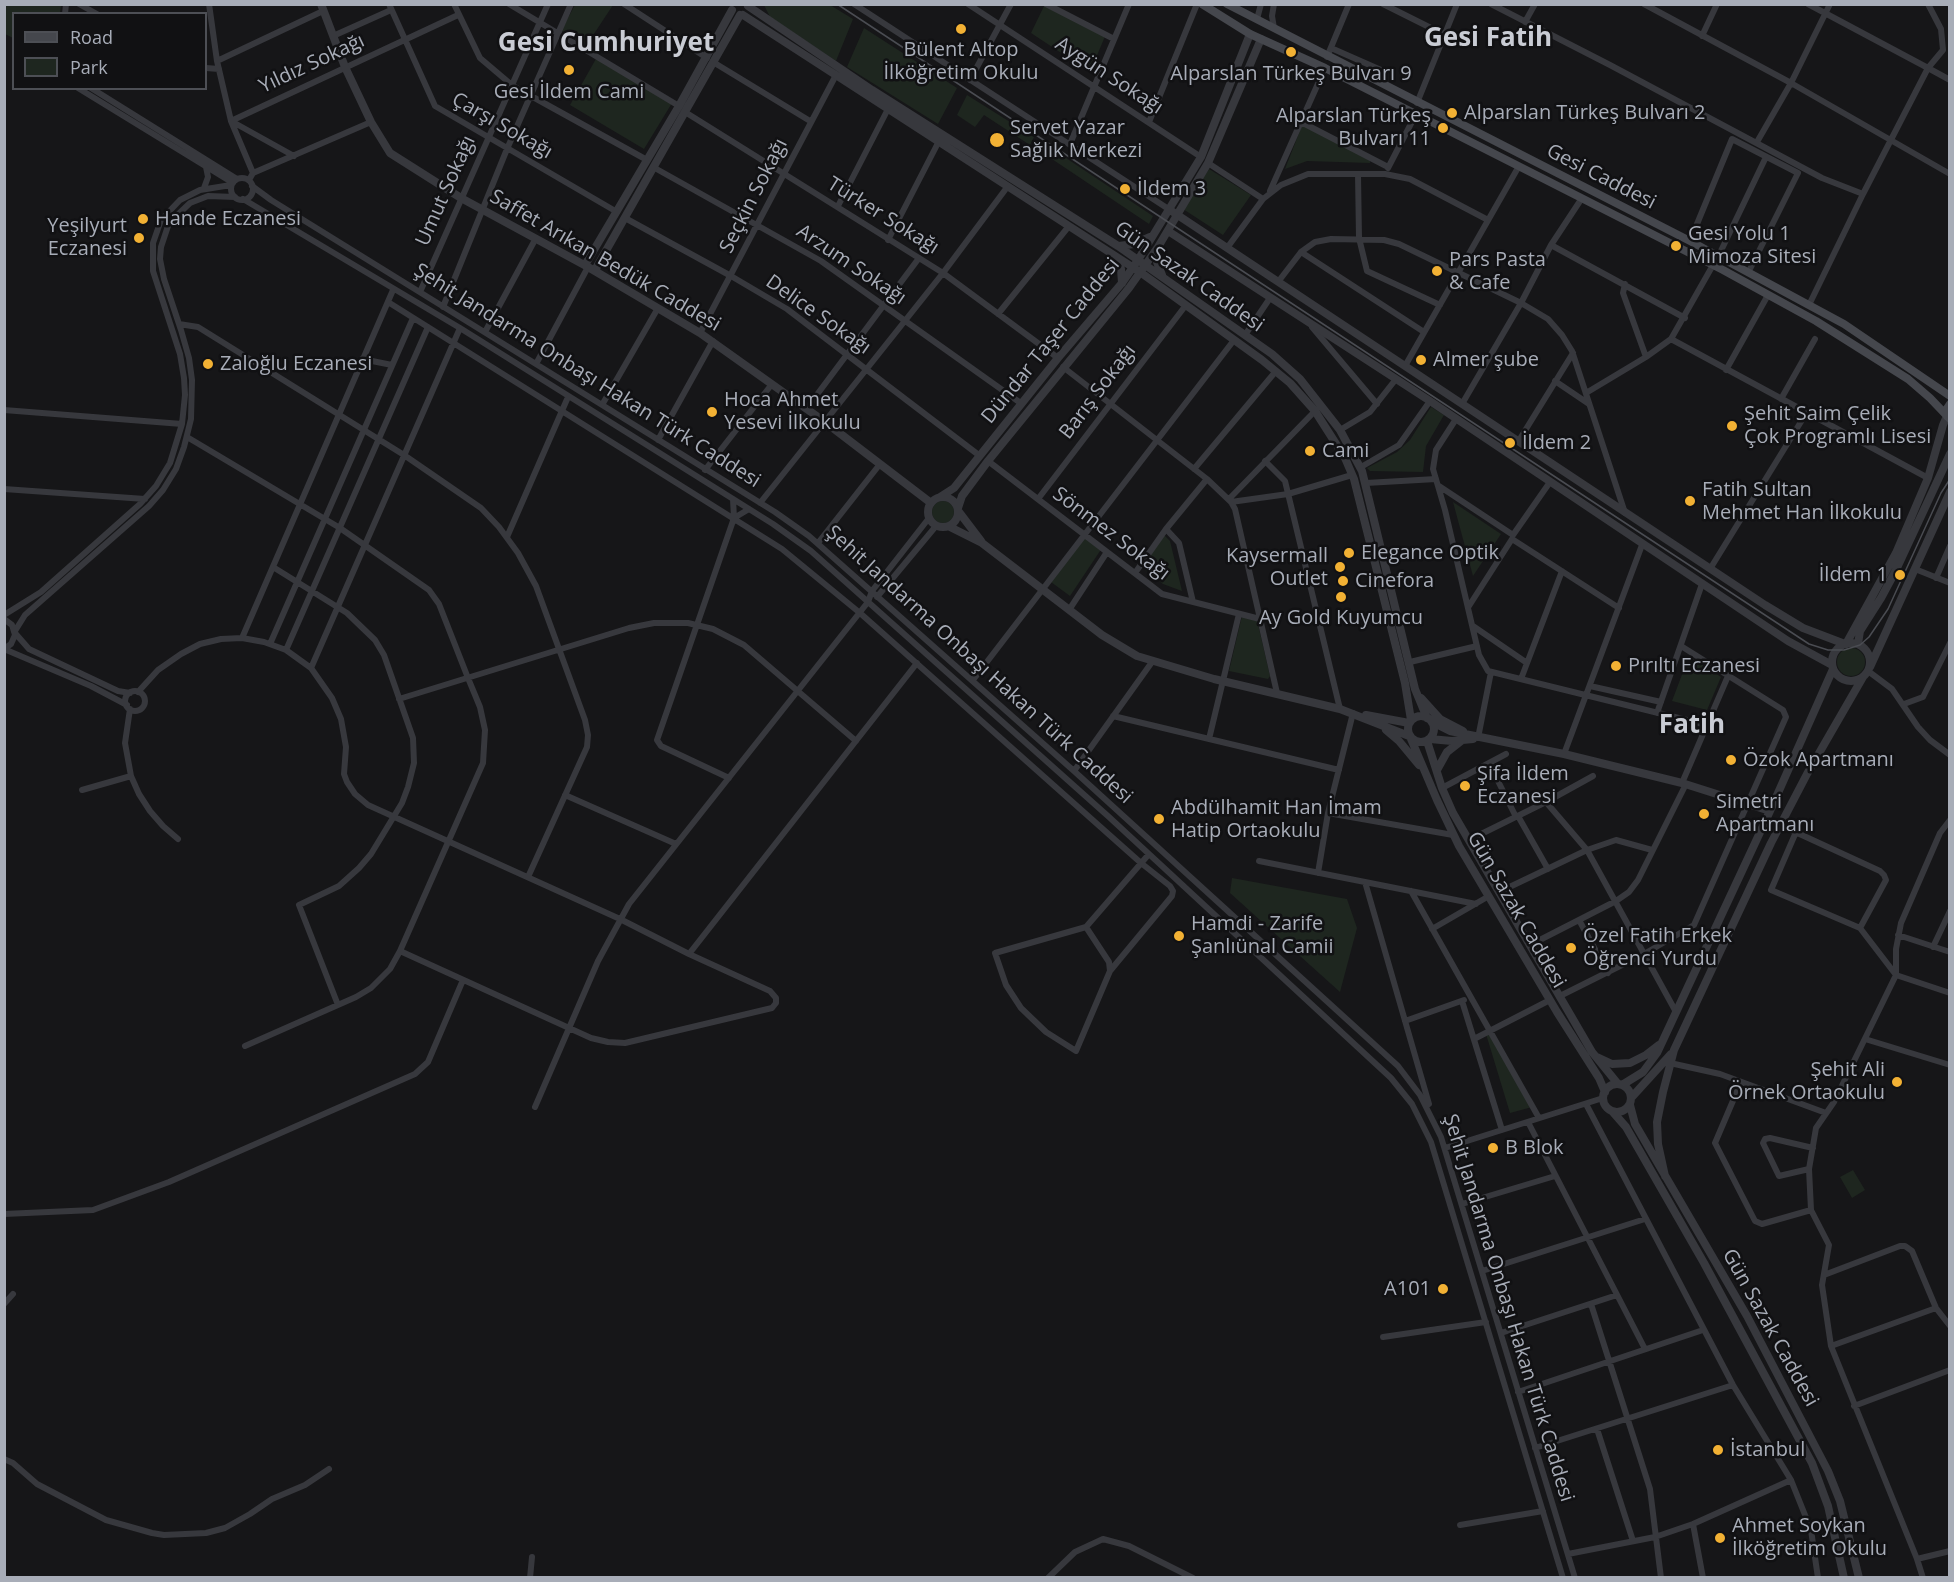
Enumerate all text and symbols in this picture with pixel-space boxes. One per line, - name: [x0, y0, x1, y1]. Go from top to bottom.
- legend: [12, 12, 207, 90]
- marker: Bülent Altop İlköğretim Okulu: [954, 22, 968, 36]
- district label: Gesi Fatih: [1424, 23, 1552, 55]
- text: Road: [70, 25, 113, 49]
- district label: Gesi Cumhuriyet: [498, 28, 714, 60]
- street label: Yıldız Sokağı: [255, 29, 369, 99]
- street label: Aygün Sokağı: [1051, 32, 1167, 120]
- place label: Bülent Altop İlköğretim Okulu: [884, 38, 1038, 85]
- marker: Alparslan Türkeş Bulvarı 9: [1284, 45, 1298, 59]
- text: Park: [70, 55, 108, 79]
- place label: Alparslan Türkeş Bulvarı 9: [1170, 62, 1412, 86]
- marker: Gesi İldem Cami: [562, 63, 576, 77]
- place label: Gesi İldem Cami: [494, 80, 644, 104]
- street label: Çarşı Sokağı: [447, 88, 557, 164]
- place label: Alparslan Türkeş Bulvarı 2: [1464, 101, 1705, 125]
- place label: Alparslan Türkeş Bulvarı 11: [1276, 104, 1431, 151]
- marker: Alparslan Türkeş Bulvarı 2: [1445, 106, 1459, 120]
- place label: Servet Yazar Sağlık Merkezi: [1010, 116, 1142, 163]
- marker: Alparslan Türkeş Bulvarı 11: [1436, 121, 1450, 135]
- marker: Servet Yazar Sağlık Merkezi: [988, 131, 1006, 149]
- street label: Umut Sokağı: [411, 132, 481, 250]
- street label: Seçkin Sokağı: [715, 135, 793, 257]
- street label: Gesi Caddesi: [1542, 139, 1660, 215]
- street label: Türker Sokağı: [823, 172, 943, 260]
- place label: İldem 3: [1137, 177, 1206, 201]
- marker: İldem 3: [1118, 182, 1132, 196]
- street label: Saffet Arıkan Bedük Caddesi: [485, 185, 725, 337]
- place label: Hande Eczanesi: [155, 207, 301, 231]
- marker: Hande Eczanesi: [136, 212, 150, 226]
- place label: Yeşilyurt Eczanesi: [47, 214, 127, 261]
- street label: Gün Sazak Caddesi: [1110, 217, 1268, 337]
- street label: Arzum Sokağı: [792, 220, 910, 310]
- place label: Gesi Yolu 1 Mimoza Sitesi: [1688, 222, 1816, 269]
- marker: Yeşilyurt Eczanesi: [132, 231, 146, 245]
- marker: Gesi Yolu 1 Mimoza Sitesi: [1669, 239, 1683, 253]
- place label: Pars Pasta & Cafe: [1449, 248, 1546, 295]
- street label: Dündar Taşer Caddesi: [977, 253, 1125, 429]
- street label: Şehit Jandarma Onbaşı Hakan Türk Caddesi: [409, 259, 765, 493]
- marker: Pars Pasta & Cafe: [1430, 264, 1444, 278]
- street label: Delice Sokağı: [761, 270, 875, 360]
- street label: Barış Sokağı: [1055, 340, 1141, 444]
- place label: Almer şube: [1433, 348, 1539, 372]
- place label: Zaloğlu Eczanesi: [220, 352, 372, 376]
- marker: Almer şube: [1414, 353, 1428, 367]
- marker: Zaloğlu Eczanesi: [201, 357, 215, 371]
- place label: Hoca Ahmet Yesevi İlkokulu: [724, 388, 861, 435]
- place label: Şehit Saim Çelik Çok Programlı Lisesi: [1744, 402, 1931, 449]
- marker: Hoca Ahmet Yesevi İlkokulu: [705, 405, 719, 419]
- marker: Şehit Saim Çelik Çok Programlı Lisesi: [1725, 419, 1739, 433]
- place label: İldem 2: [1522, 431, 1591, 455]
- marker: İldem 2: [1503, 436, 1517, 450]
- place label: Cami: [1322, 439, 1369, 463]
- marker: Cami: [1303, 444, 1317, 458]
- place label: Fatih Sultan Mehmet Han İlkokulu: [1702, 478, 1902, 525]
- street label: Sönmez Sokağı: [1048, 482, 1174, 586]
- marker: Fatih Sultan Mehmet Han İlkokulu: [1683, 494, 1697, 508]
- street label: Şehit Jandarma Onbaşı Hakan Türk Caddesi: [821, 521, 1137, 809]
- place label: Elegance Optik: [1361, 541, 1499, 565]
- place label: Kaysermall Outlet: [1226, 544, 1328, 591]
- marker: Elegance Optik: [1342, 546, 1356, 560]
- marker: Kaysermall Outlet: [1333, 560, 1347, 574]
- place label: İldem 1: [1819, 563, 1888, 587]
- marker: İldem 1: [1893, 568, 1907, 582]
- place label: Cinefora: [1355, 569, 1434, 593]
- marker: Cinefora: [1336, 574, 1350, 588]
- marker: Ay Gold Kuyumcu: [1334, 590, 1348, 604]
- place label: Ay Gold Kuyumcu: [1259, 606, 1423, 630]
- place label: Pırıltı Eczanesi: [1628, 654, 1760, 678]
- marker: Pırıltı Eczanesi: [1609, 659, 1623, 673]
- district label: Fatih: [1659, 710, 1725, 742]
- place label: Özok Apartmanı: [1743, 748, 1894, 772]
- marker: Özok Apartmanı: [1724, 753, 1738, 767]
- place label: Şifa İldem Eczanesi: [1477, 762, 1569, 809]
- marker: Şifa İldem Eczanesi: [1458, 779, 1472, 793]
- place label: Simetri Apartmanı: [1716, 790, 1814, 837]
- place label: Abdülhamit Han İmam Hatip Ortaokulu: [1171, 796, 1382, 843]
- marker: Simetri Apartmanı: [1697, 807, 1711, 821]
- marker: Abdülhamit Han İmam Hatip Ortaokulu: [1152, 812, 1166, 826]
- street label: Gün Sazak Caddesi: [1461, 828, 1571, 992]
- place label: Hamdi - Zarife Şanlıünal Camii: [1191, 912, 1334, 959]
- place label: Özel Fatih Erkek Öğrenci Yurdu: [1583, 924, 1732, 971]
- marker: Hamdi - Zarife Şanlıünal Camii: [1172, 929, 1186, 943]
- marker: Özel Fatih Erkek Öğrenci Yurdu: [1564, 941, 1578, 955]
- place label: Şehit Ali Örnek Ortaokulu: [1728, 1058, 1885, 1105]
- marker: Şehit Ali Örnek Ortaokulu: [1890, 1075, 1904, 1089]
- street label: Şehit Jandarma Onbaşı Hakan Türk Caddesi: [1437, 1111, 1579, 1505]
- place label: B Blok: [1505, 1136, 1564, 1160]
- marker: B Blok: [1486, 1141, 1500, 1155]
- street label: Gün Sazak Caddesi: [1717, 1245, 1823, 1411]
- place label: A101: [1384, 1277, 1431, 1301]
- marker: A101: [1436, 1282, 1450, 1296]
- place label: İstanbul: [1730, 1438, 1805, 1462]
- marker: İstanbul: [1711, 1443, 1725, 1457]
- place label: Ahmet Soykan İlköğretim Okulu: [1732, 1514, 1887, 1561]
- marker: Ahmet Soykan İlköğretim Okulu: [1713, 1531, 1727, 1545]

